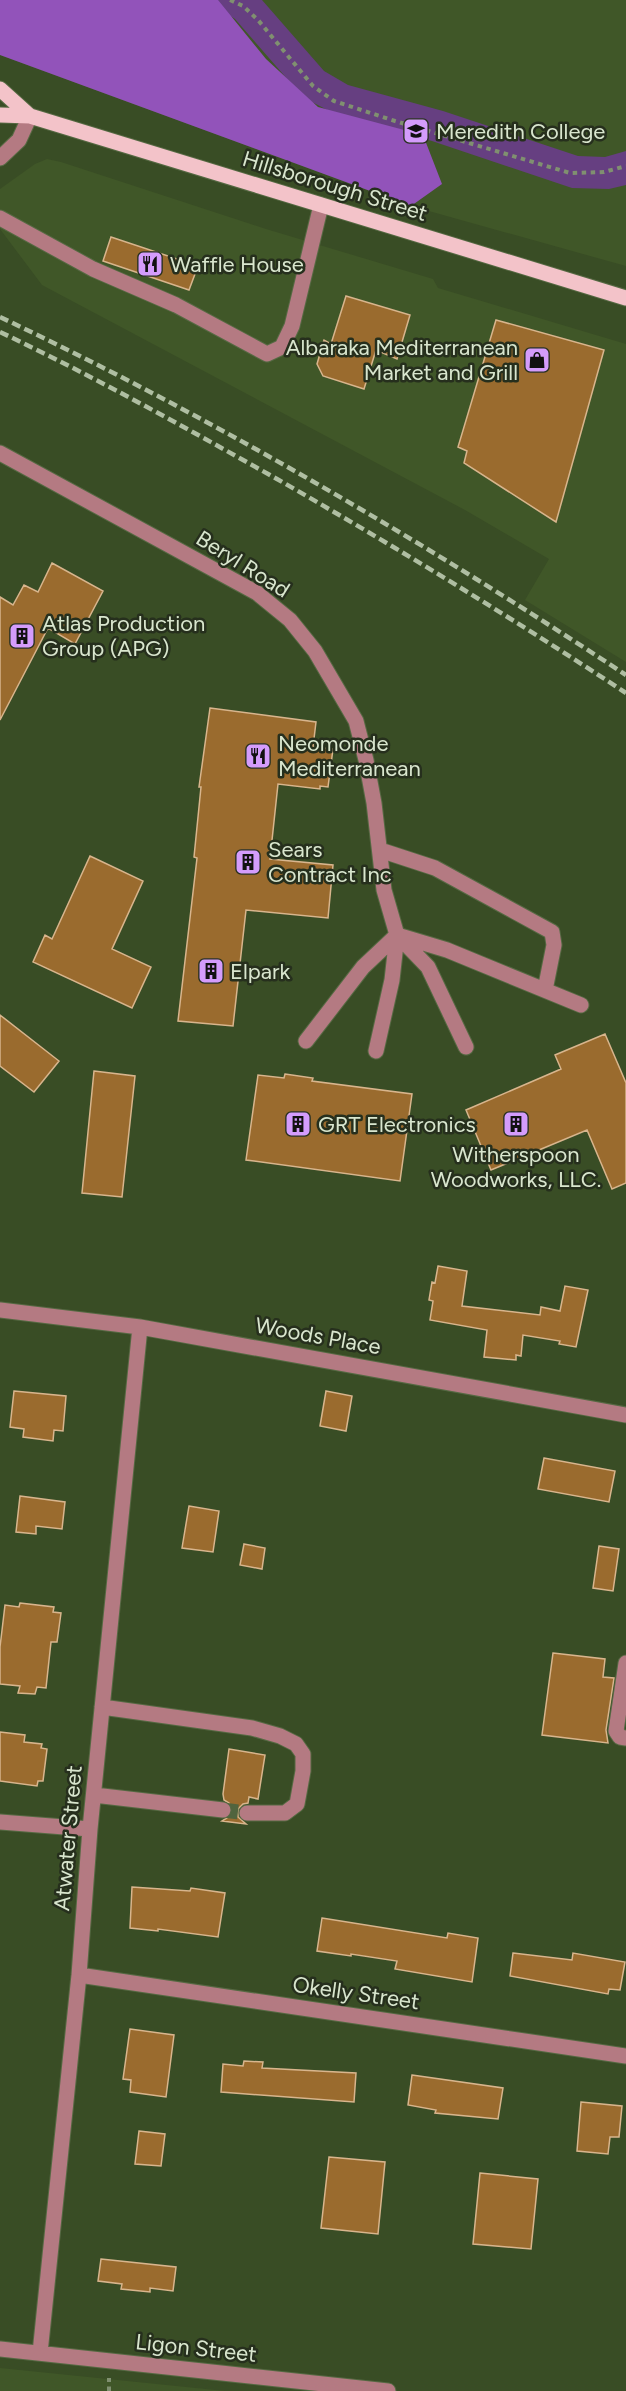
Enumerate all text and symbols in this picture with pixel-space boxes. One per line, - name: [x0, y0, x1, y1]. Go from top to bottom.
- school or university icon: Meredith College: [401, 116, 431, 146]
- place label: Meredith College: [436, 118, 605, 145]
- street label: Hillsborough Street: [239, 145, 431, 227]
- restaurant icon: Waffle House: [135, 249, 165, 279]
- place label: Waffle House: [170, 251, 304, 278]
- place label: Albaraka Mediterranean Market and Grill: [286, 334, 518, 386]
- shop icon: Albaraka Mediterranean Market and Grill: [522, 345, 552, 375]
- street label: Beryl Road: [191, 525, 295, 603]
- place label: Atlas Production Group (APG): [42, 610, 205, 662]
- building icon: Atlas Production Group (APG): [7, 621, 37, 651]
- place label: Neomonde Mediterranean: [278, 730, 421, 782]
- restaurant icon: Neomonde Mediterranean: [243, 741, 273, 771]
- place label: Sears Contract Inc: [268, 836, 392, 888]
- building icon: Sears Contract Inc: [233, 847, 263, 877]
- building icon: Elpark: [196, 956, 226, 986]
- place label: Elpark: [230, 958, 291, 985]
- building icon: GRT Electronics: [283, 1109, 313, 1139]
- building icon: Witherspoon Woodworks, LLC.: [501, 1109, 531, 1139]
- place label: GRT Electronics: [318, 1111, 476, 1138]
- place label: Witherspoon Woodworks, LLC.: [431, 1141, 601, 1193]
- street label: Woods Place: [253, 1312, 383, 1360]
- street label: Atwater Street: [48, 1764, 88, 1912]
- street label: Okelly Street: [291, 1971, 421, 2015]
- street label: Ligon Street: [134, 2328, 258, 2368]

